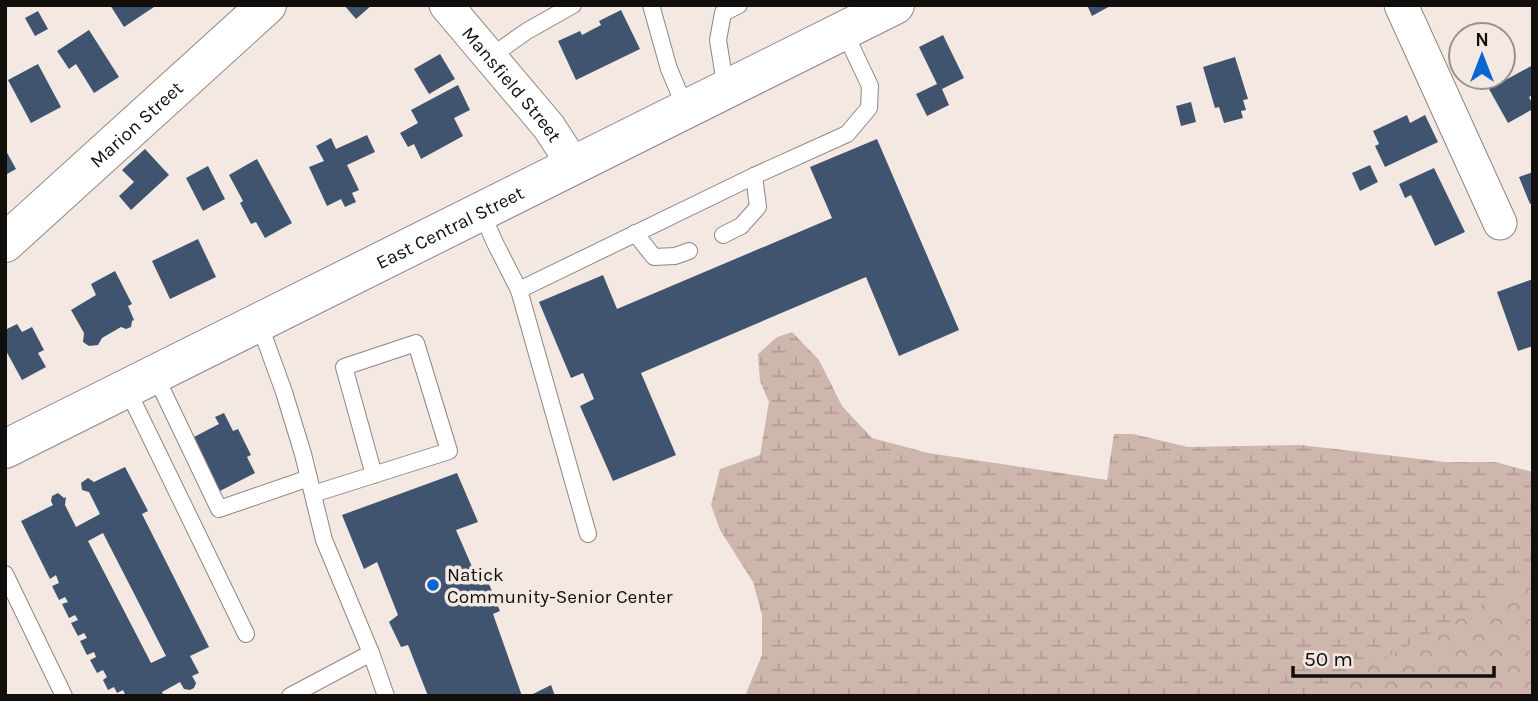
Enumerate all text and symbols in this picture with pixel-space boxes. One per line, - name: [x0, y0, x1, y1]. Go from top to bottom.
- north arrow: [1447, 21, 1517, 91]
- street label: Mansfield Street: [457, 22, 566, 146]
- text: N: [1475, 29, 1489, 51]
- street label: Marion Street: [86, 77, 188, 172]
- street label: East Central Street: [373, 182, 528, 274]
- place label: Natick Community-Senior Center: [447, 564, 673, 608]
- marker: Natick Community-Senior Center: [425, 577, 441, 593]
- scale bar: [1293, 634, 1494, 678]
- text: 50 m: [1304, 647, 1353, 671]

